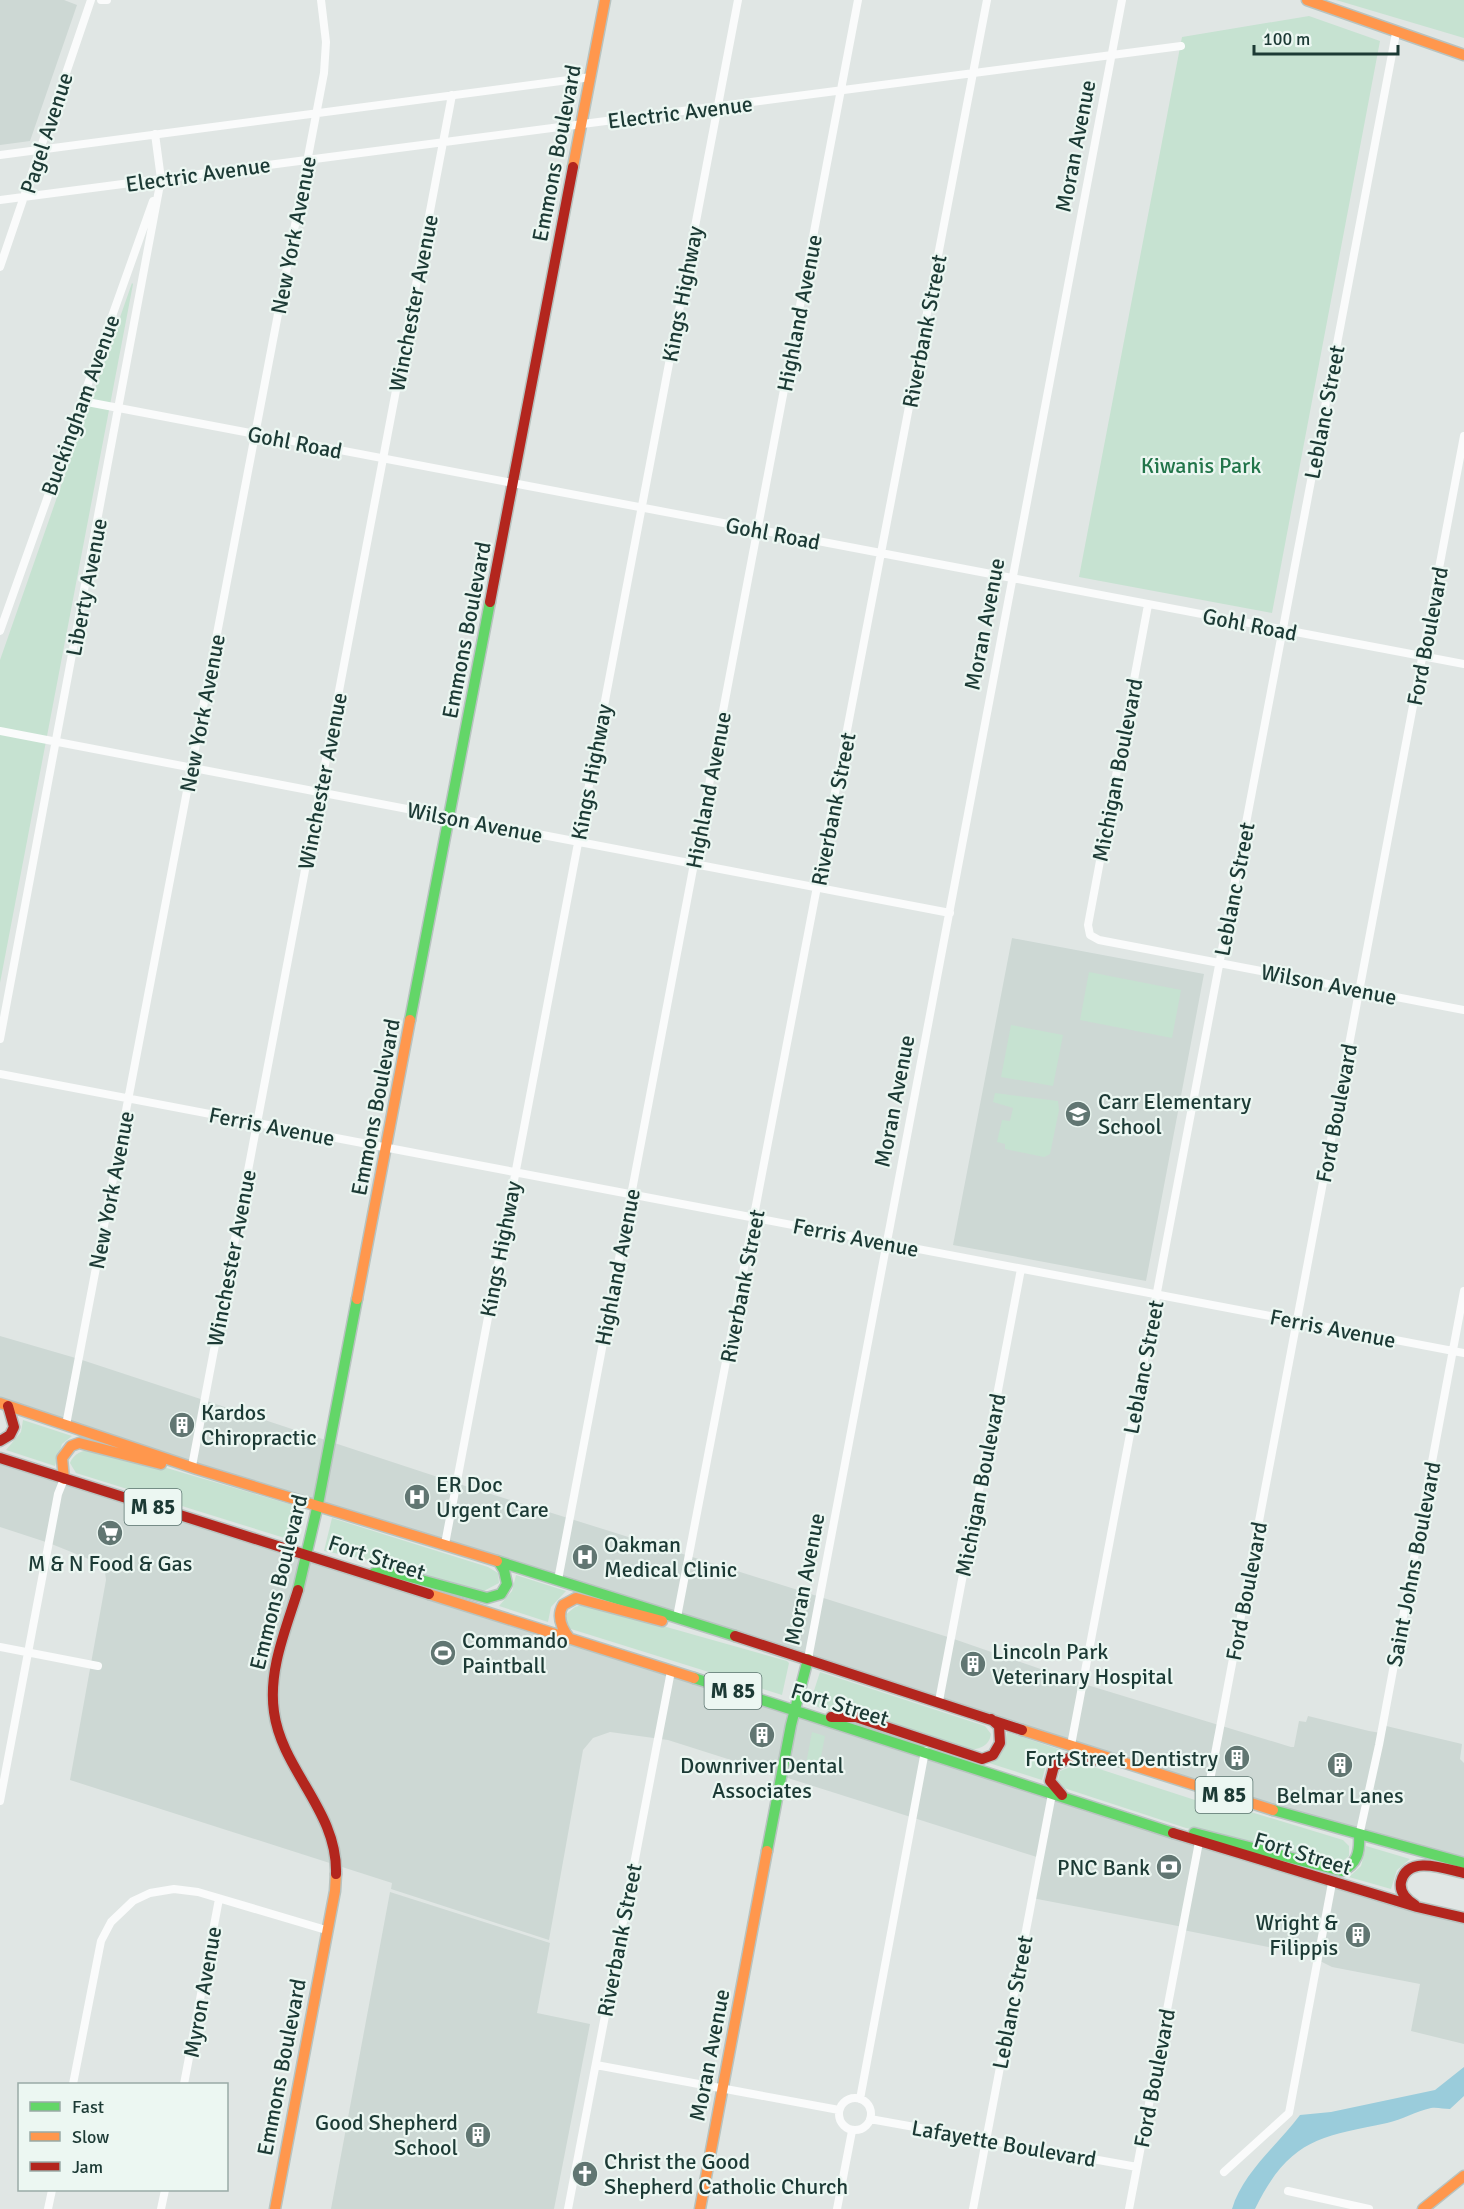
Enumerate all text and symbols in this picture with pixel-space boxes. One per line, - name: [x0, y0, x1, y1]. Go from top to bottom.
- scale bar: [1254, 18, 1398, 56]
- text: 100 m: [1263, 28, 1310, 50]
- street label: Emmons Boulevard: [526, 62, 587, 244]
- street label: Pagel Avenue: [14, 69, 79, 197]
- street label: Moran Avenue: [1049, 78, 1102, 214]
- street label: Electric Avenue: [606, 90, 754, 135]
- street label: Electric Avenue: [124, 151, 272, 198]
- street label: New York Avenue: [265, 154, 322, 316]
- street label: Winchester Avenue: [383, 212, 444, 394]
- street label: Kings Highway: [656, 223, 709, 364]
- street label: Highland Avenue: [771, 232, 828, 394]
- street label: Riverbank Street: [896, 252, 953, 410]
- street label: Buckingham Avenue: [35, 311, 126, 499]
- street label: Leblanc Street: [1298, 343, 1351, 481]
- street label: Gohl Road: [245, 420, 345, 465]
- park label: Kiwanis Park: [1141, 452, 1261, 479]
- street label: Gohl Road: [723, 511, 823, 556]
- street label: Liberty Avenue: [60, 516, 113, 658]
- street label: Emmons Boulevard: [436, 539, 497, 721]
- street label: Moran Avenue: [958, 556, 1011, 692]
- street label: Ford Boulevard: [1401, 564, 1454, 708]
- street label: Gohl Road: [1200, 602, 1300, 647]
- street label: New York Avenue: [174, 632, 231, 794]
- street label: Michigan Boulevard: [1086, 676, 1148, 864]
- street label: Winchester Avenue: [292, 690, 353, 872]
- street label: Kings Highway: [565, 701, 618, 842]
- street label: Highland Avenue: [680, 709, 737, 871]
- street label: Riverbank Street: [805, 730, 862, 888]
- street label: Wilson Avenue: [405, 796, 545, 849]
- street label: Leblanc Street: [1208, 820, 1261, 958]
- street label: Wilson Avenue: [1259, 958, 1399, 1011]
- street label: Emmons Boulevard: [345, 1016, 406, 1198]
- street label: Moran Avenue: [868, 1033, 921, 1169]
- street label: Ford Boulevard: [1310, 1041, 1363, 1185]
- place label: Carr Elementary School: [1098, 1088, 1252, 1140]
- school or university icon: Carr Elementary School: [1063, 1099, 1093, 1129]
- street label: Ferris Avenue: [207, 1101, 337, 1152]
- street label: New York Avenue: [83, 1109, 140, 1271]
- street label: Winchester Avenue: [201, 1167, 262, 1349]
- street label: Kings Highway: [474, 1178, 527, 1319]
- street label: Highland Avenue: [589, 1186, 646, 1348]
- street label: Riverbank Street: [714, 1207, 771, 1365]
- street label: Ferris Avenue: [791, 1212, 921, 1263]
- street label: Leblanc Street: [1117, 1298, 1170, 1436]
- street label: Ferris Avenue: [1268, 1303, 1398, 1354]
- street label: Michigan Boulevard: [949, 1391, 1011, 1579]
- place label: Kardos Chiropractic: [201, 1399, 317, 1451]
- building icon: Kardos Chiropractic: [167, 1410, 197, 1440]
- street label: Saint Johns Boulevard: [1380, 1459, 1447, 1669]
- place label: ER Doc Urgent Care: [436, 1471, 549, 1523]
- hospital icon: ER Doc Urgent Care: [402, 1482, 432, 1512]
- road number: M 85: [124, 1489, 182, 1525]
- street label: Emmons Boulevard: [244, 1492, 313, 1673]
- street label: Moran Avenue: [778, 1511, 831, 1647]
- supermarket icon: M & N Food & Gas: [95, 1518, 125, 1548]
- street label: Ford Boulevard: [1220, 1519, 1273, 1663]
- street label: Fort Street: [325, 1529, 429, 1586]
- place label: Oakman Medical Clinic: [604, 1531, 737, 1583]
- hospital icon: Oakman Medical Clinic: [570, 1542, 600, 1572]
- place label: M & N Food & Gas: [28, 1550, 192, 1577]
- place label: Commando Paintball: [462, 1627, 568, 1679]
- sports icon: Commando Paintball: [428, 1638, 458, 1668]
- place label: Lincoln Park Veterinary Hospital: [992, 1638, 1173, 1690]
- building icon: Lincoln Park Veterinary Hospital: [958, 1649, 988, 1679]
- road number: M 85: [704, 1673, 762, 1709]
- street label: Fort Street: [788, 1677, 892, 1732]
- building icon: Downriver Dental Associates: [747, 1720, 777, 1750]
- building icon: Fort Street Dentistry: [1222, 1743, 1252, 1773]
- place label: Fort Street Dentistry: [1025, 1745, 1219, 1772]
- building icon: Belmar Lanes: [1325, 1750, 1355, 1780]
- place label: Downriver Dental Associates: [680, 1752, 844, 1804]
- road number: M 85: [1196, 1777, 1252, 1813]
- place label: Belmar Lanes: [1276, 1782, 1404, 1809]
- street label: Fort Street: [1251, 1826, 1355, 1881]
- bank icon: PNC Bank: [1154, 1852, 1184, 1882]
- place label: PNC Bank: [1057, 1854, 1150, 1881]
- street label: Riverbank Street: [591, 1861, 648, 2019]
- place label: Wright & Filippis: [1255, 1909, 1338, 1961]
- building icon: Wright & Filippis: [1343, 1920, 1373, 1950]
- street label: Myron Avenue: [178, 1924, 227, 2060]
- street label: Leblanc Street: [986, 1933, 1039, 2071]
- street label: Emmons Boulevard: [251, 1976, 312, 2158]
- street label: Moran Avenue: [683, 1987, 736, 2123]
- street label: Ford Boulevard: [1128, 2006, 1181, 2150]
- legend: [18, 2083, 228, 2191]
- text: Fast: [72, 2096, 104, 2118]
- place label: Good Shepherd School: [315, 2109, 458, 2161]
- street label: Lafayette Boulevard: [909, 2114, 1098, 2173]
- building icon: Good Shepherd School: [463, 2120, 493, 2150]
- text: Slow: [72, 2126, 109, 2148]
- place label: Christ the Good Shepherd Catholic Church: [604, 2148, 848, 2200]
- text: Jam: [72, 2156, 103, 2178]
- church icon: Christ the Good Shepherd Catholic Church: [570, 2159, 600, 2189]

